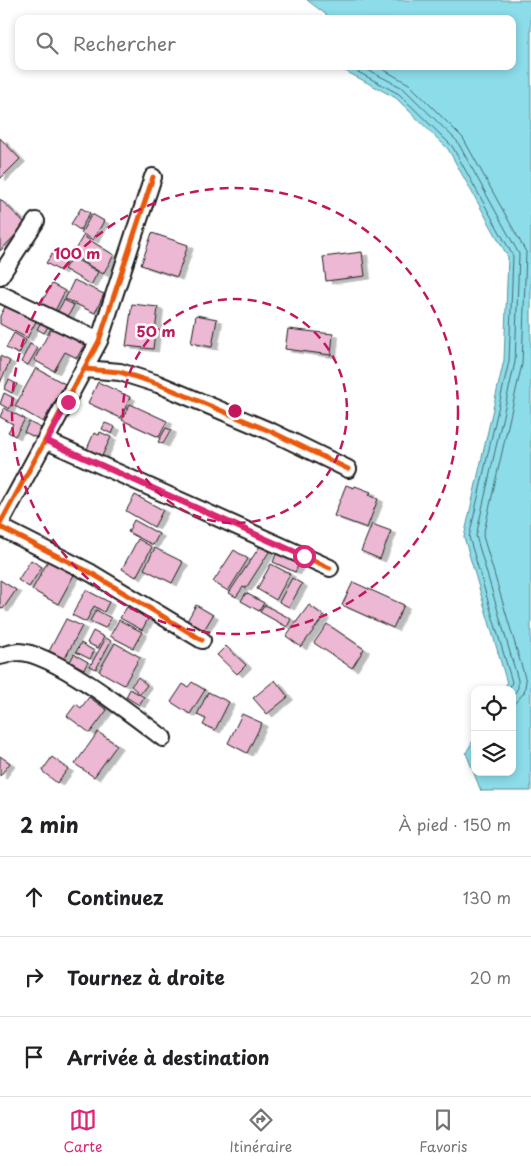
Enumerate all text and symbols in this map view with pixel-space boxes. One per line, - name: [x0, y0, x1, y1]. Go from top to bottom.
- search box: [15, 15, 516, 70]
- icon: search: [33, 29, 61, 57]
- text: Rechercher: [73, 29, 176, 57]
- text: 100 m: [54, 241, 100, 264]
- text: 50 m: [137, 319, 175, 342]
- route end: [57, 391, 80, 414]
- centre of rings: [226, 402, 244, 420]
- route start: [293, 545, 316, 568]
- map controls: [471, 686, 516, 776]
- button: locate: [471, 686, 516, 731]
- button: layers: [471, 731, 516, 776]
- text: 2 min: [20, 808, 79, 840]
- text: À pied · 150 m: [398, 812, 511, 836]
- icon: ahead: [20, 883, 48, 911]
- text: Continuez: [67, 883, 164, 911]
- text: 130 m: [463, 885, 511, 909]
- icon: right: [20, 963, 48, 991]
- text: Tournez à droite: [67, 963, 225, 991]
- text: 20 m: [470, 965, 511, 989]
- icon: arrive: [20, 1043, 48, 1071]
- text: Arrivée à destination: [67, 1043, 270, 1071]
- tab: Carte: [64, 1106, 102, 1157]
- tab: Itinéraire: [229, 1106, 292, 1157]
- tab: Favoris: [419, 1106, 467, 1157]

